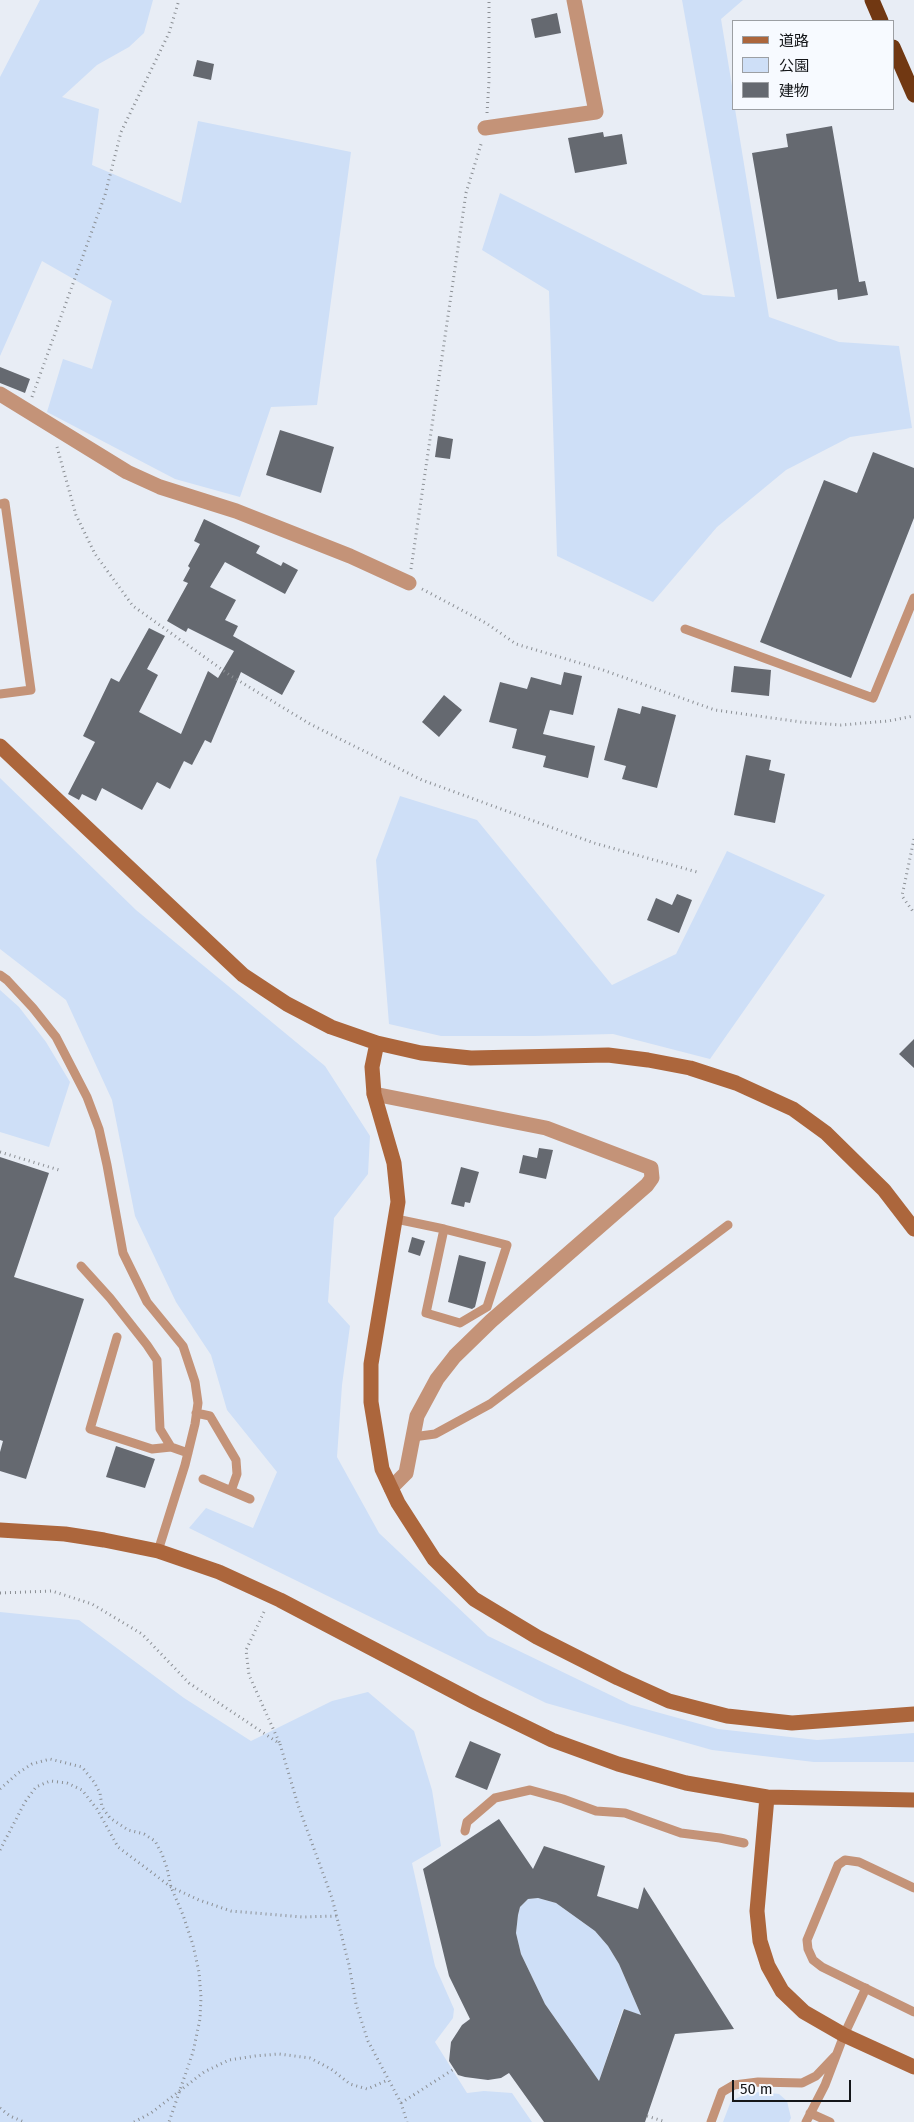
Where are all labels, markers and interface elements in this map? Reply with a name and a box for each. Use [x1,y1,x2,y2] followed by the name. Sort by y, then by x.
[732,20,894,110] legend
[779,32,809,50] text: 道路
[779,57,809,75] text: 公園
[779,82,809,100] text: 建物
[734,2070,853,2102] scale bar
[740,2080,773,2098] text: 50 m

